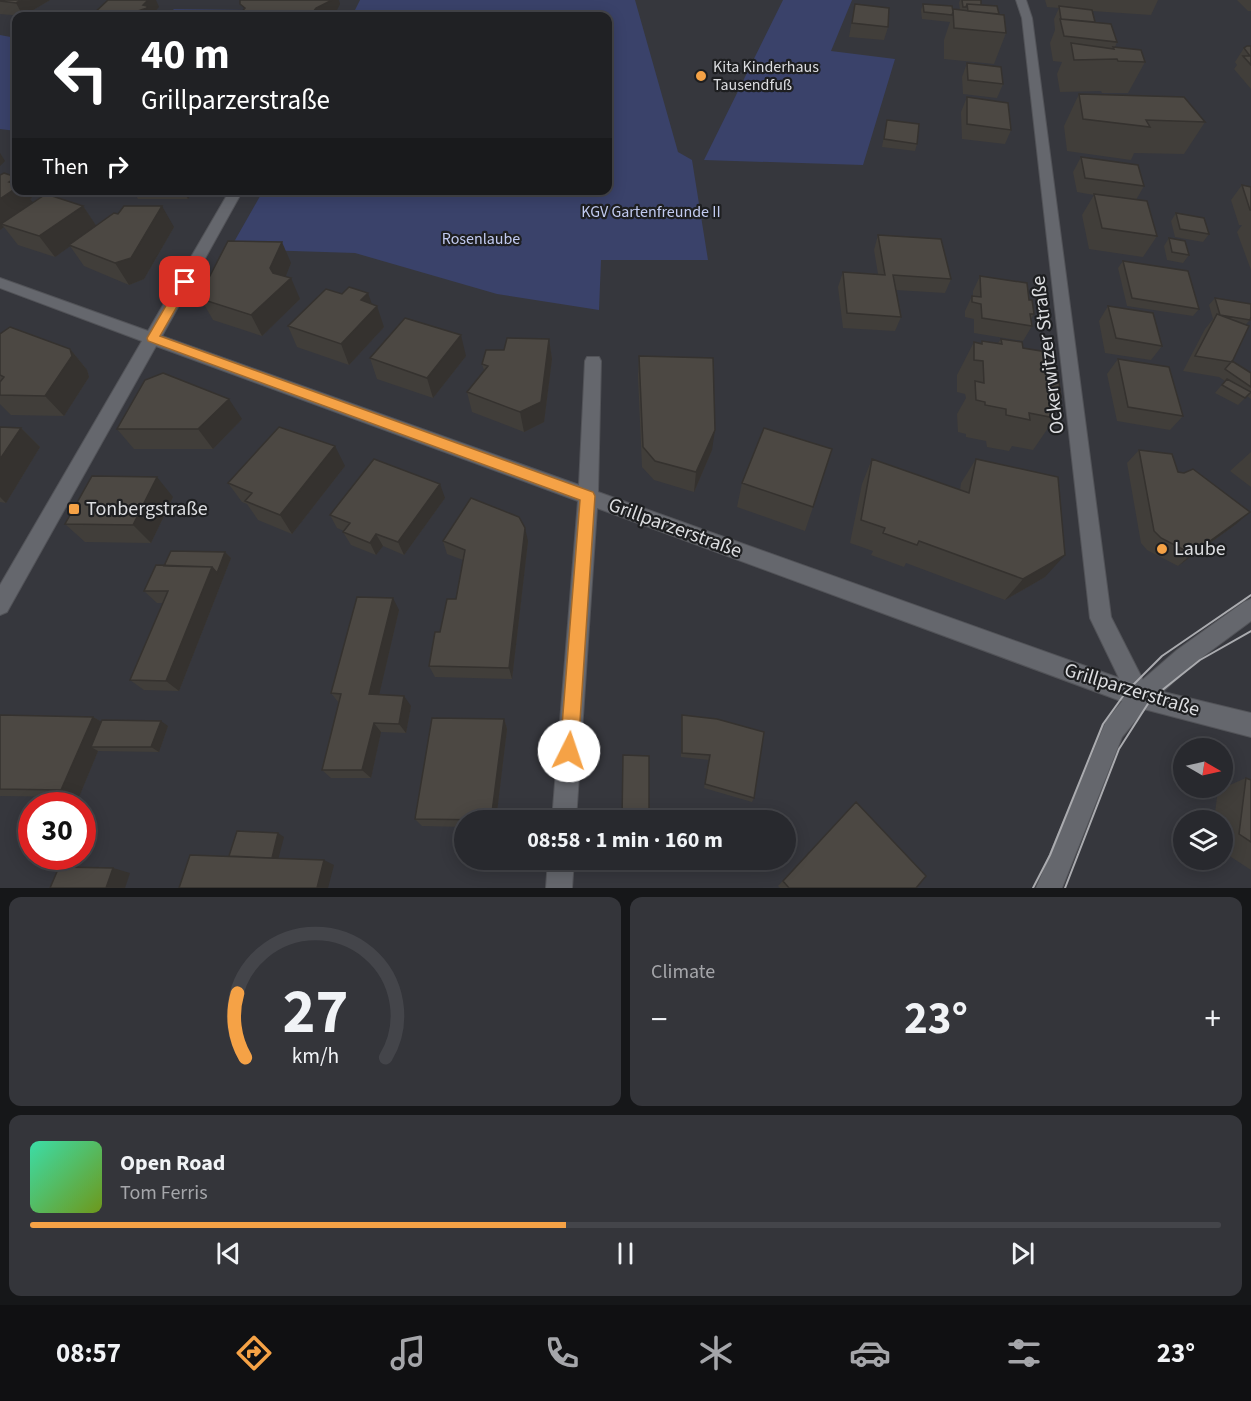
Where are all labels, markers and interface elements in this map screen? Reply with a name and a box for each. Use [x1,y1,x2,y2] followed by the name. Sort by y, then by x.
[141,25,230,85] text: 40 m
[42,36,120,114] icon: left
[713,56,819,96] place label: Kita Kinderhaus Tausendfuß
[694,69,708,83] marker: Kita Kinderhaus Tausendfuß
[141,81,330,120] text: Grillparzerstraße
[101,150,134,183] icon: right
[42,151,89,183] text: Then
[581,201,721,223] park label: KGV Gartenfreunde II
[442,228,520,250] park label: Rosenlaube
[159,256,210,307] pin
[168,265,201,298] icon: arrive
[1024,274,1072,436] street label: Ockerwitzer Straße
[604,491,746,565] street label: Grillparzerstraße
[86,495,208,523] place label: Tonbergstraße
[67,502,81,516] marker: Tonbergstraße
[1174,535,1226,563] place label: Laube
[1155,542,1169,556] marker: Laube
[1061,656,1203,724] street label: Grillparzerstraße
[537,719,601,783] position arrow
[1173,738,1233,798] north arrow
[1173,738,1233,870] map controls
[18,792,96,870] speed limit sign: 30
[1173,810,1233,870] button: layers
[527,824,723,856] text: 08:58 · 1 min · 160 m
[651,958,715,986] text: Climate
[282,968,348,1057] text: 27
[904,987,968,1051] text: 23°
[651,996,667,1043] text: −
[1205,996,1221,1043] text: +
[291,1042,339,1073] text: km/h
[120,1147,225,1179] text: Open Road
[120,1179,208,1207] text: Tom Ferris
[212,1237,245,1270] icon: previous
[609,1237,642,1270] icon: pause
[1006,1237,1039,1270] icon: next
[233,1332,275,1374] icon: directions
[387,1332,429,1374] icon: music
[541,1332,583,1374] icon: phone
[695,1332,737,1374] icon: climate
[849,1332,891,1374] icon: car
[1003,1332,1045,1374] icon: filters
[56,1334,121,1373] text: 08:57
[1157,1334,1195,1373] text: 23°

